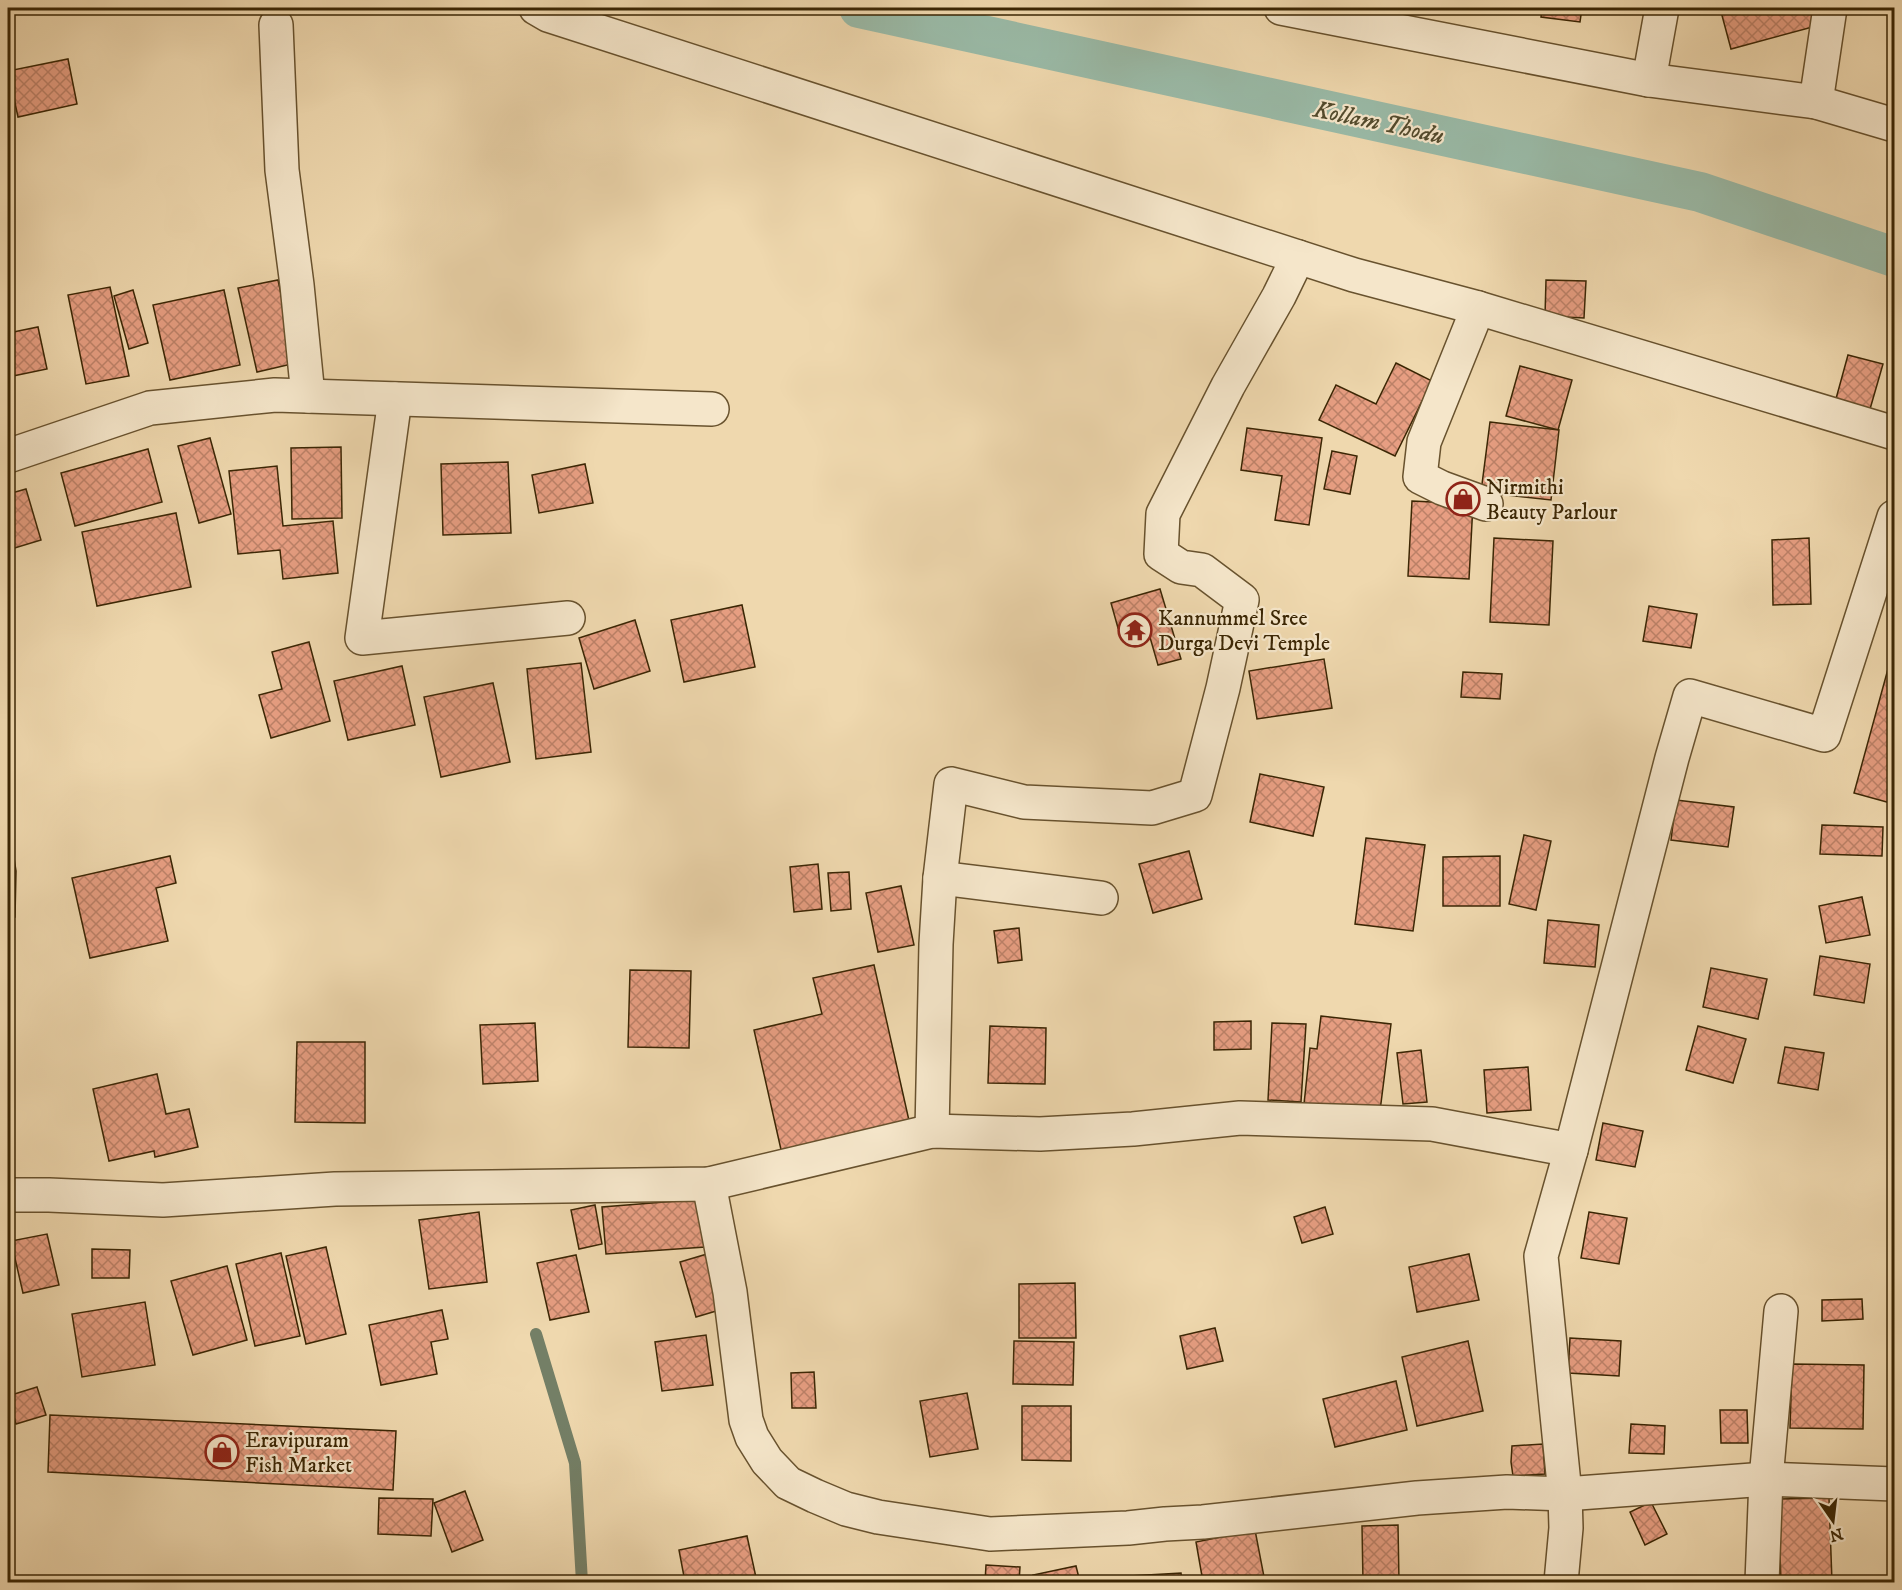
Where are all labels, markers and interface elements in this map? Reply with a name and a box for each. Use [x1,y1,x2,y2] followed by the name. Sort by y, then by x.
[1310,94,1447,151] water label: Kollam Thodu
[1486,474,1618,526] place label: Nirmithi Beauty Parlour
[1445,481,1481,517] shop icon: Nirmithi Beauty Parlour
[1158,605,1330,657] place label: Kannummel Sree Durga Devi Temple
[1117,612,1153,648] temple icon: Kannummel Sree Durga Devi Temple
[245,1427,352,1479] place label: Eravipuram Fish Market
[204,1434,240,1470] shop icon: Eravipuram Fish Market
[1803,1491,1863,1551] north arrow
[1828,1523,1845,1546] text: N

